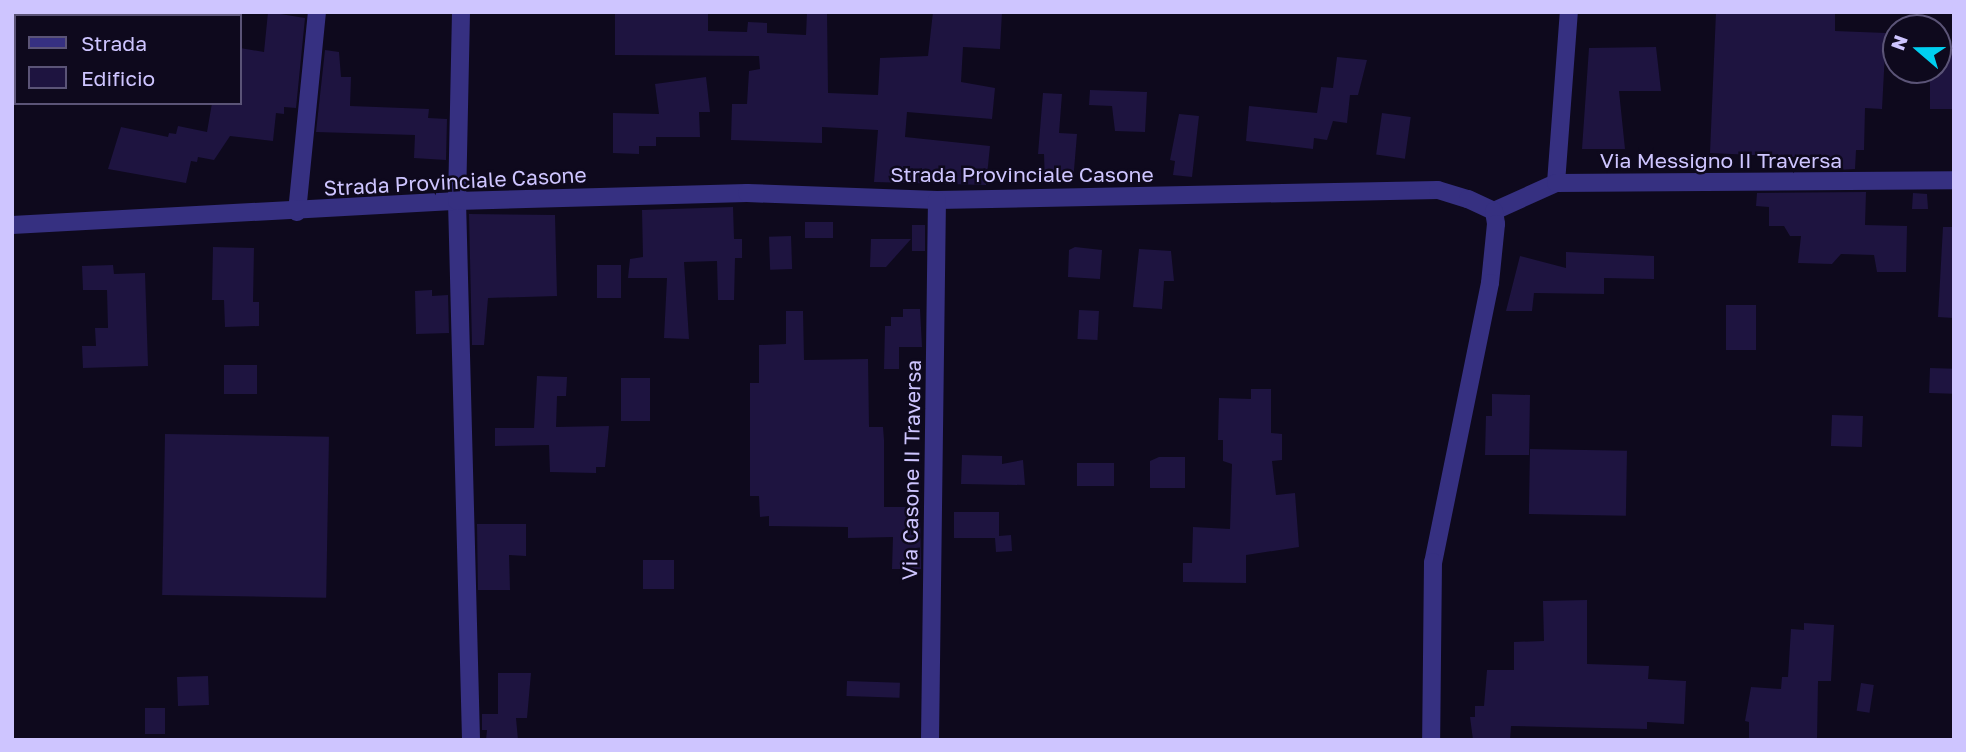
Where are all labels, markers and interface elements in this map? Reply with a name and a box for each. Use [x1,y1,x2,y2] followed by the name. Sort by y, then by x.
[14,14,242,105] legend
[1882,14,1952,84] north arrow
[81,30,147,56] text: Strada
[1885,32,1912,53] text: N
[81,65,155,91] text: Edificio
[1600,147,1842,173] street label: Via Messigno II Traversa
[890,161,1154,187] street label: Strada Provinciale Casone
[323,162,587,200] street label: Strada Provinciale Casone
[896,359,926,581] street label: Via Casone II Traversa

